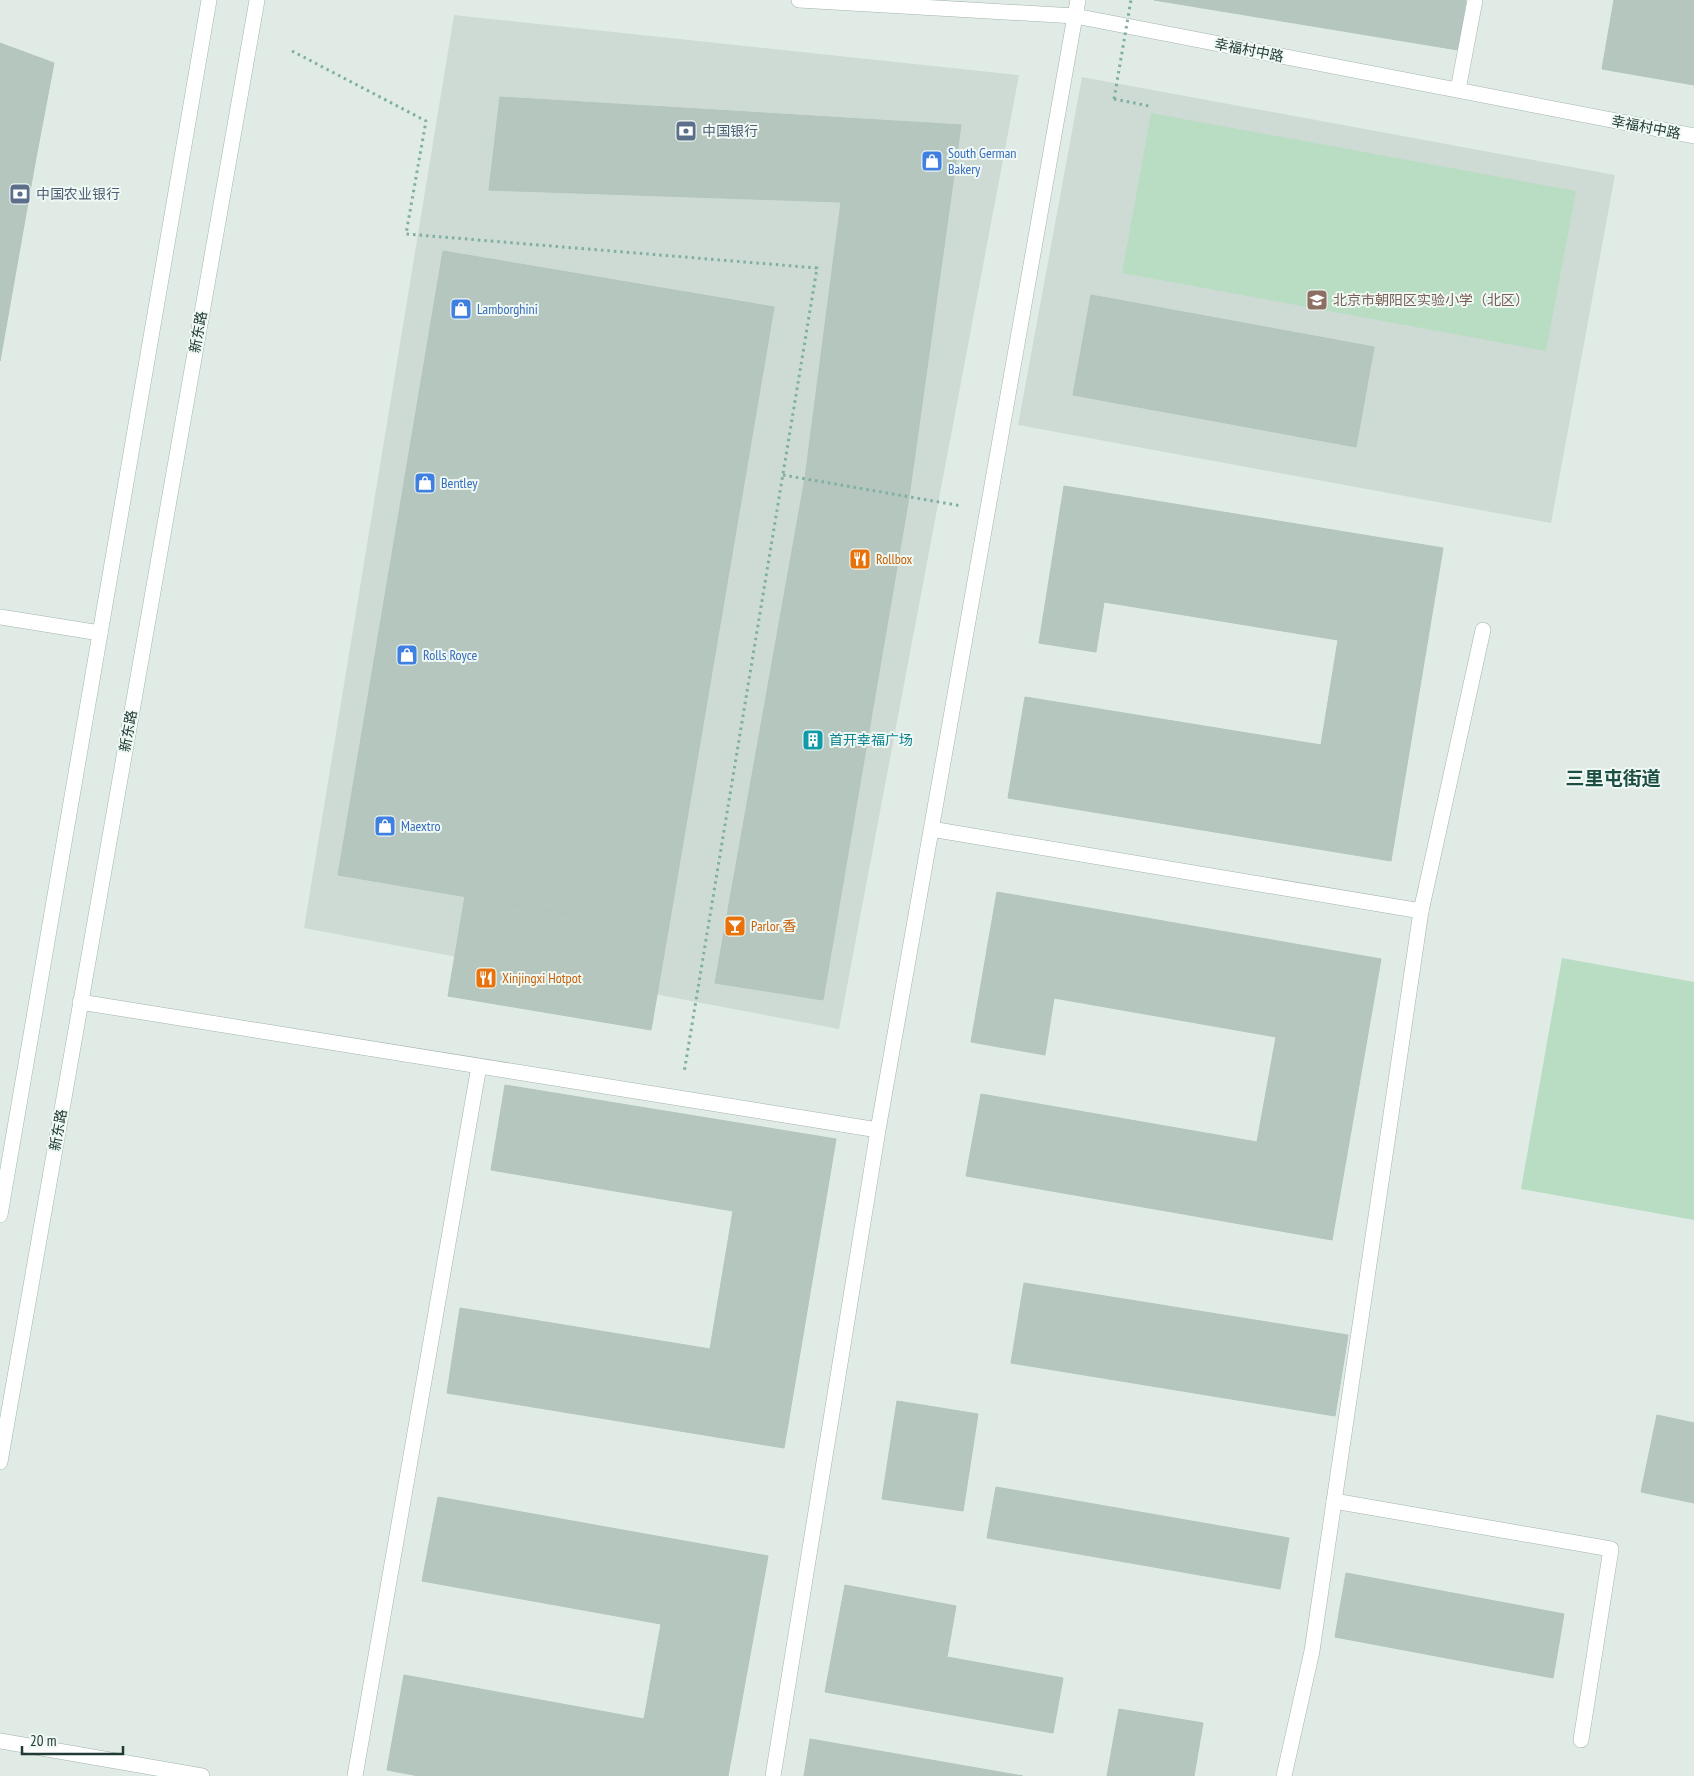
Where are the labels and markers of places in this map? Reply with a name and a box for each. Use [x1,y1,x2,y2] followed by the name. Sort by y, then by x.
[674,119,698,143] bank icon: 中国银行
[702,122,758,140] place label: 中国银行
[948,144,1016,178] place label: South German Bakery
[920,149,944,173] shop icon: South German Bakery
[8,182,32,206] bank icon: 中国农业银行
[36,185,120,203] place label: 中国农业银行
[1305,288,1329,312] school or university icon: 北京市朝阳区实验小学（北区）
[1333,291,1529,309] place label: 北京市朝阳区实验小学（北区）
[449,297,473,321] shop icon: Lamborghini
[477,300,538,318] place label: Lamborghini
[413,471,437,495] shop icon: Bentley
[441,474,478,492] place label: Bentley
[848,547,872,571] restaurant icon: Rollbox
[876,550,913,568] place label: Rollbox
[395,643,419,667] shop icon: Rolls Royce
[423,646,478,664] place label: Rolls Royce
[801,728,825,752] building icon: 首开幸福广场
[829,731,913,749] place label: 首开幸福广场
[373,814,397,838] shop icon: Maextro
[401,817,441,835] place label: Maextro
[723,914,747,938] bar icon: Parlor 香
[751,917,797,935] place label: Parlor 香
[474,966,498,990] restaurant icon: Xinjingxi Hotpot
[502,969,582,987] place label: Xinjingxi Hotpot

